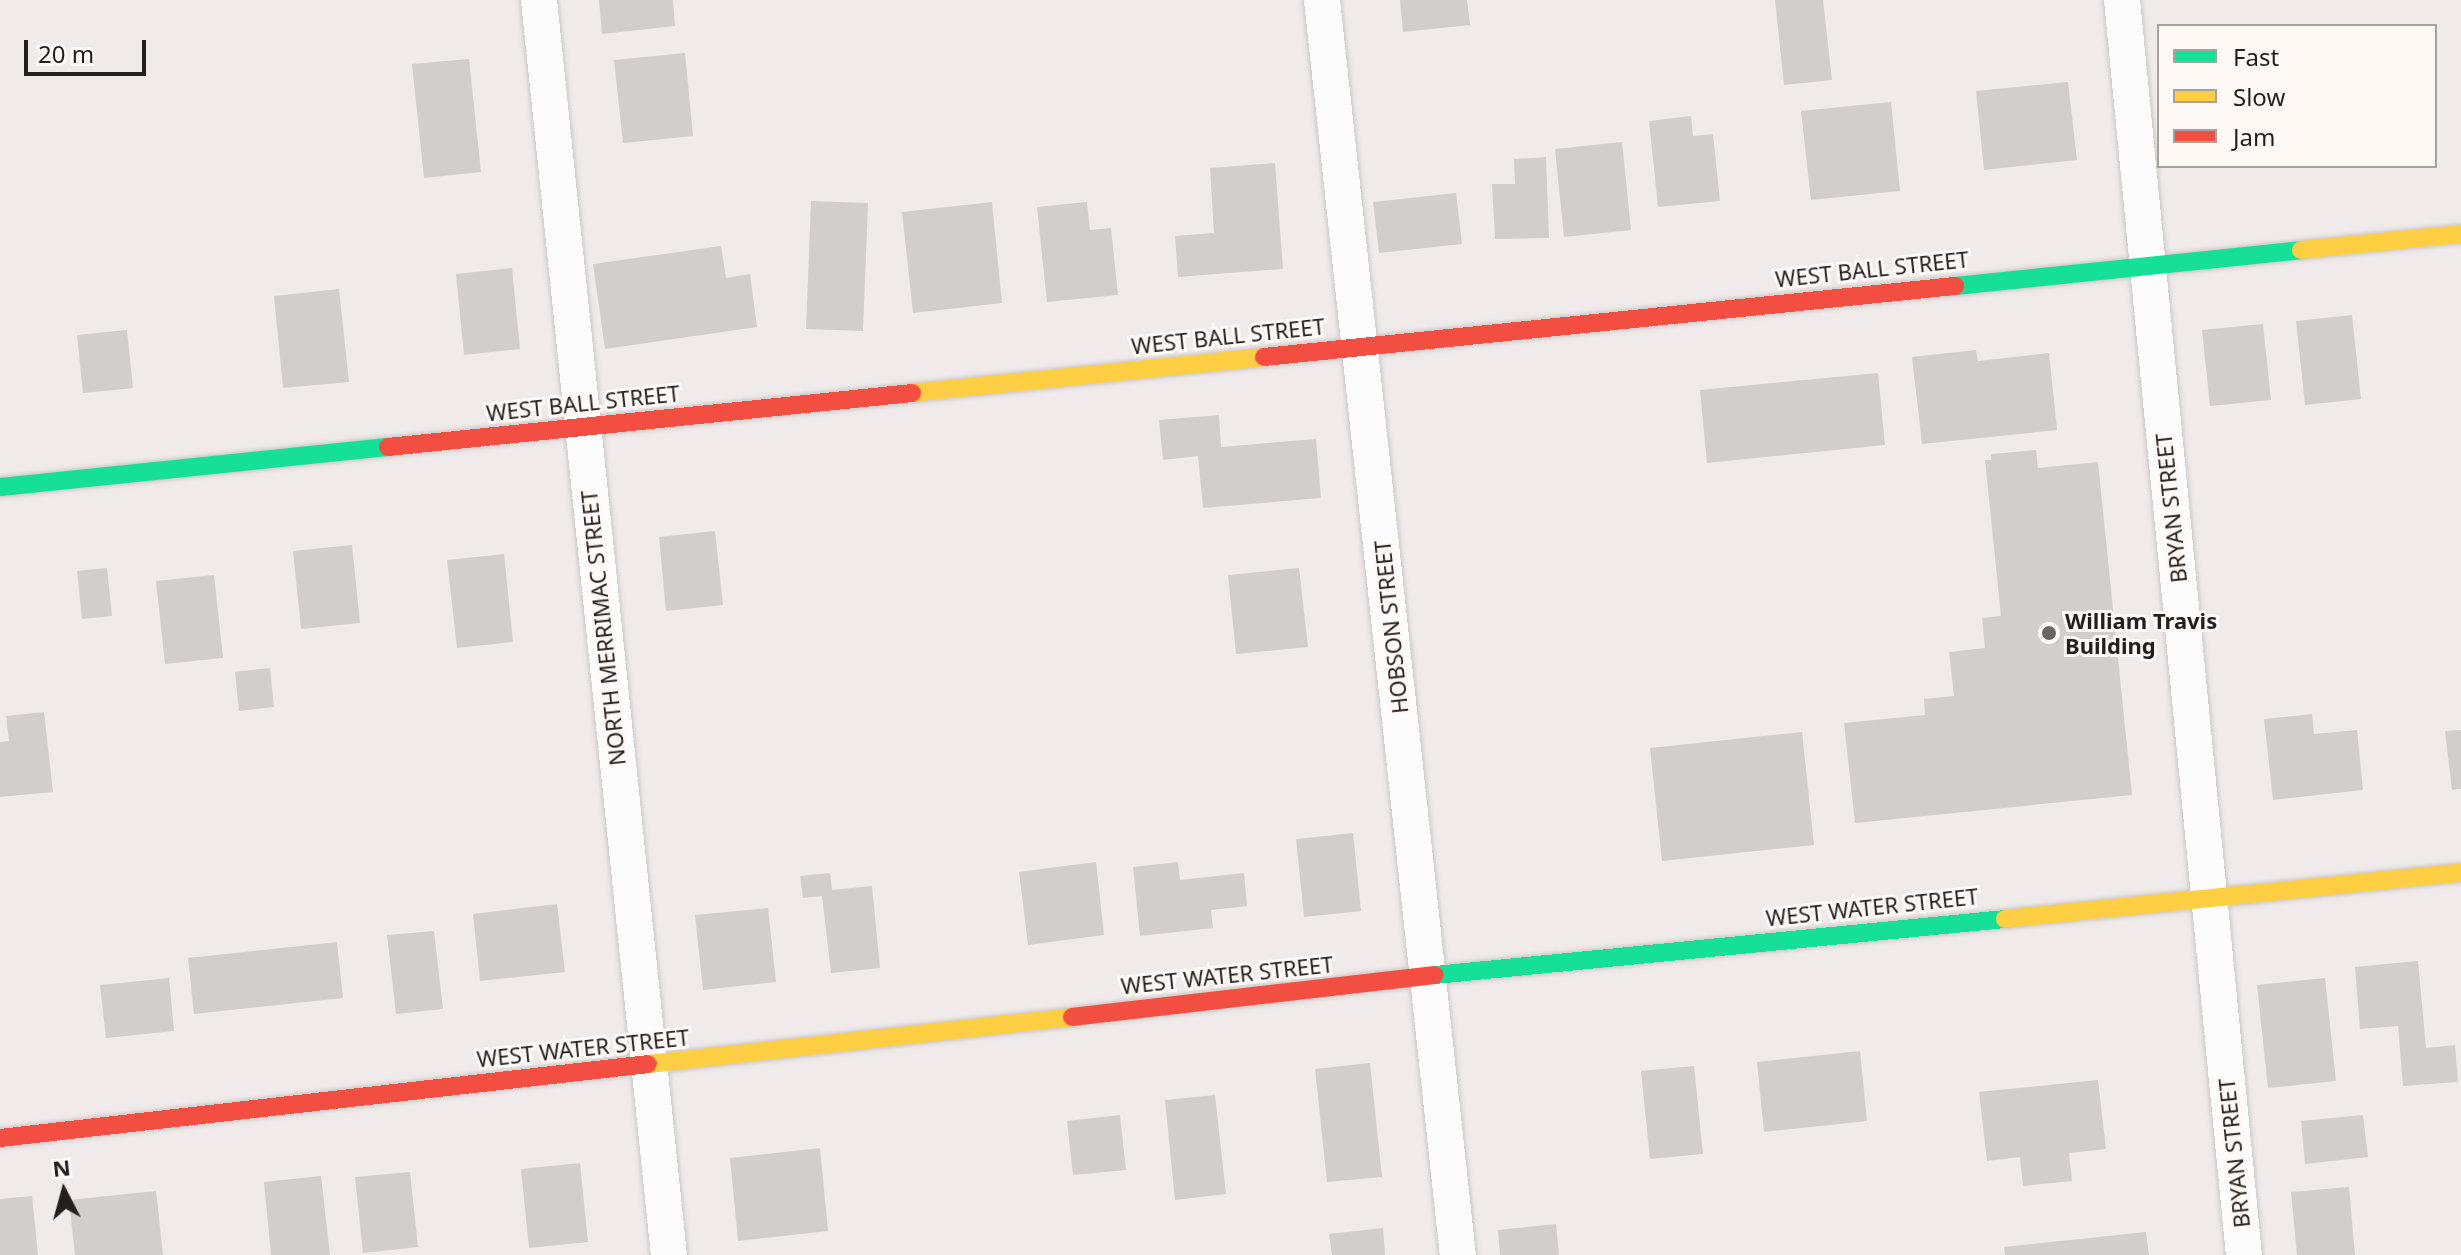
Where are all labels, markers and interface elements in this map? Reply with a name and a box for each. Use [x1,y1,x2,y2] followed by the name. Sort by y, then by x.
[28,24,150,74] scale bar
[2157,24,2437,168] legend
[38,37,94,70] text: 20 m
[2233,40,2279,73] text: Fast
[2233,80,2285,113] text: Slow
[2233,120,2275,153] text: Jam
[1774,246,1970,292] street label: WEST BALL STREET
[1130,313,1326,359] street label: WEST BALL STREET
[485,380,681,426] street label: WEST BALL STREET
[2150,432,2192,584] street label: BRYAN STREET
[575,489,631,767] street label: NORTH MERRIMAC STREET
[1369,539,1413,715] street label: HOBSON STREET
[2065,607,2217,658] place label: William Travis Building
[2040,624,2058,642] marker: William Travis Building
[1765,883,1979,931] street label: WEST WATER STREET
[1120,951,1334,999] street label: WEST WATER STREET
[476,1024,690,1072] street label: WEST WATER STREET
[2213,1077,2255,1229] street label: BRYAN STREET
[24,1151,104,1231] north arrow
[51,1151,72,1183] text: N

